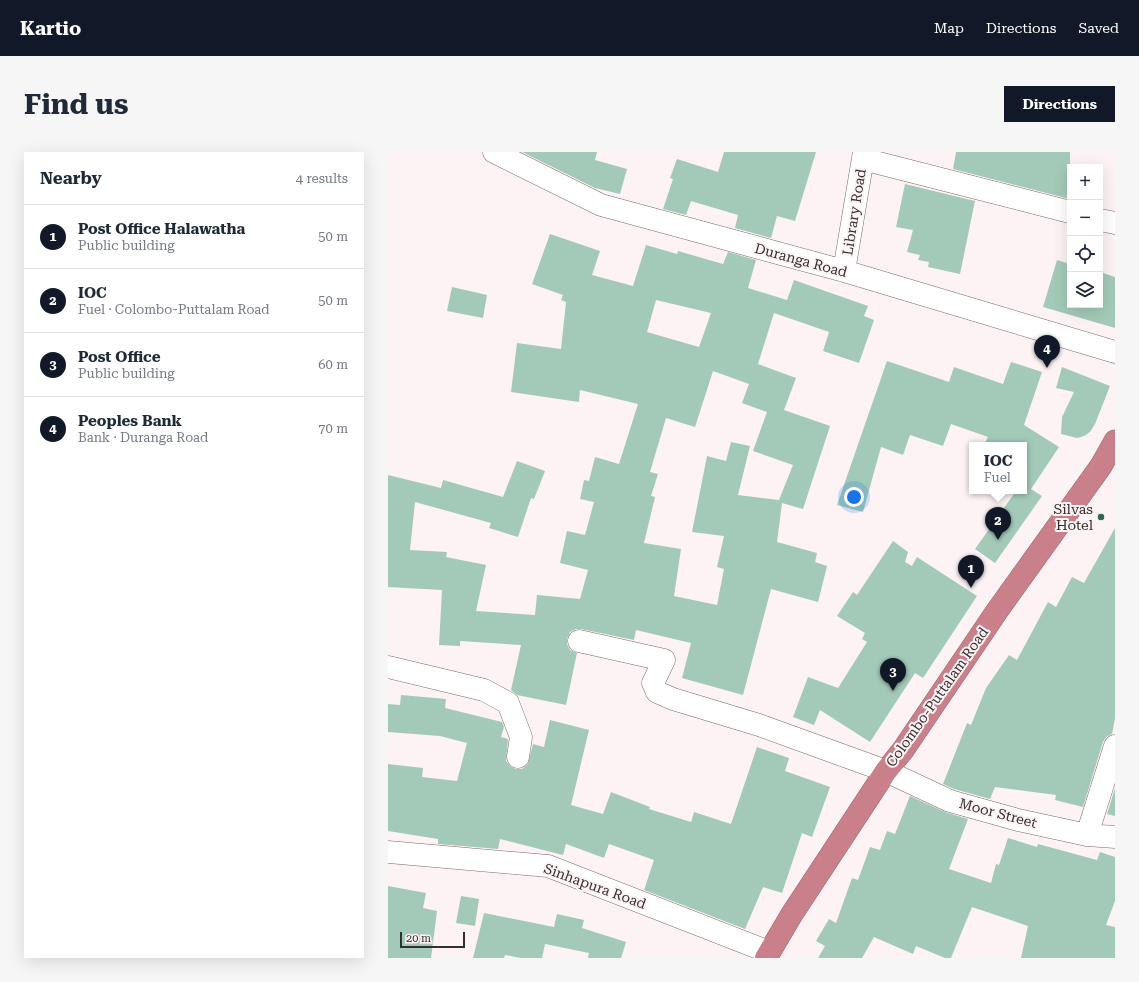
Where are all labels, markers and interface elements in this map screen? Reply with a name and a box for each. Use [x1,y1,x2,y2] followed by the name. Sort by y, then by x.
[20,17,81,40] text: Kartio
[934,20,964,36] text: Map
[986,20,1056,36] text: Directions
[1078,20,1119,36] text: Saved
[1004,86,1115,122] button: Directions
[24,88,128,121] text: Find us
[1067,164,1103,308] map controls
[1067,164,1103,200] button: +
[839,167,869,257] street label: Library Road
[40,168,102,188] text: Nearby
[296,171,348,186] text: 4 results
[1067,200,1103,236] button: −
[78,220,245,238] text: Post Office Halawatha
[49,229,57,244] text: 1
[318,229,348,244] text: 50 m
[1067,236,1103,272] button: locate
[78,238,175,253] text: Public building
[753,240,849,280] street label: Duranga Road
[1067,272,1103,308] button: layers
[78,284,107,302] text: IOC
[49,293,57,308] text: 2
[318,293,348,308] text: 50 m
[78,302,270,317] text: Fuel · Colombo-Puttalam Road
[1034,335,1060,368] pin: 4
[78,348,160,366] text: Post Office
[49,357,57,372] text: 3
[318,357,348,372] text: 60 m
[78,366,175,381] text: Public building
[78,412,182,430] text: Peoples Bank
[49,421,57,436] text: 4
[318,421,348,436] text: 70 m
[78,430,208,445] text: Bank · Duranga Road
[969,442,1027,494] popup
[984,452,1012,470] text: IOC
[984,470,1011,485] text: Fuel
[844,487,864,507] your location
[1053,501,1094,533] place label: Silvas Hotel
[985,507,1011,540] pin: 2
[1096,512,1106,522] marker: Silvas Hotel
[958,555,984,588] pin: 1
[883,624,991,770] street label: Colombo-Puttalam Road
[880,658,906,691] pin: 3
[957,795,1039,831] street label: Moor Street
[542,860,648,912] street label: Sinhapura Road
[400,930,465,949] scale bar
[406,932,431,945] text: 20 m

